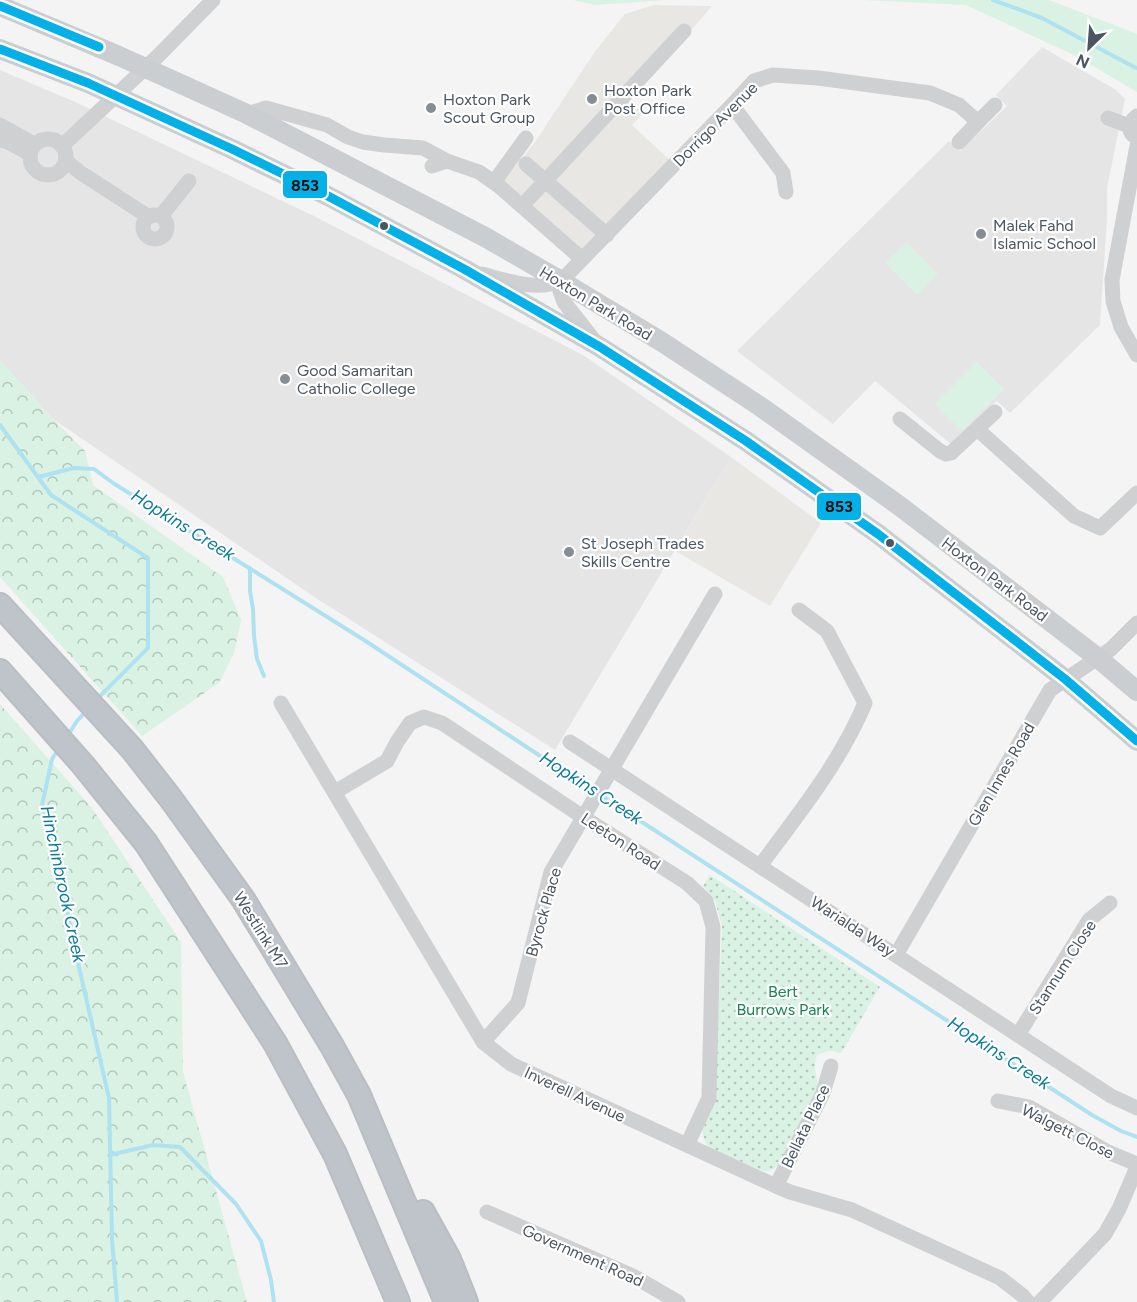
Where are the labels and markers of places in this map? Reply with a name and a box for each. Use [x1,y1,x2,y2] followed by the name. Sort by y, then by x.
[604,81,692,118] place label: Hoxton Park Post Office
[443,90,535,127] place label: Hoxton Park Scout Group
[585,92,599,106] marker: Hoxton Park Post Office
[424,101,438,115] marker: Hoxton Park Scout Group
[993,216,1096,253] place label: Malek Fahd Islamic School
[378,220,390,232] unlabelled marker
[974,227,988,241] marker: Malek Fahd Islamic School
[297,361,416,398] place label: Good Samaritan Catholic College
[278,372,292,386] marker: Good Samaritan Catholic College
[581,534,704,571] place label: St Joseph Trades Skills Centre
[884,537,896,549] unlabelled marker
[562,545,576,559] marker: St Joseph Trades Skills Centre

